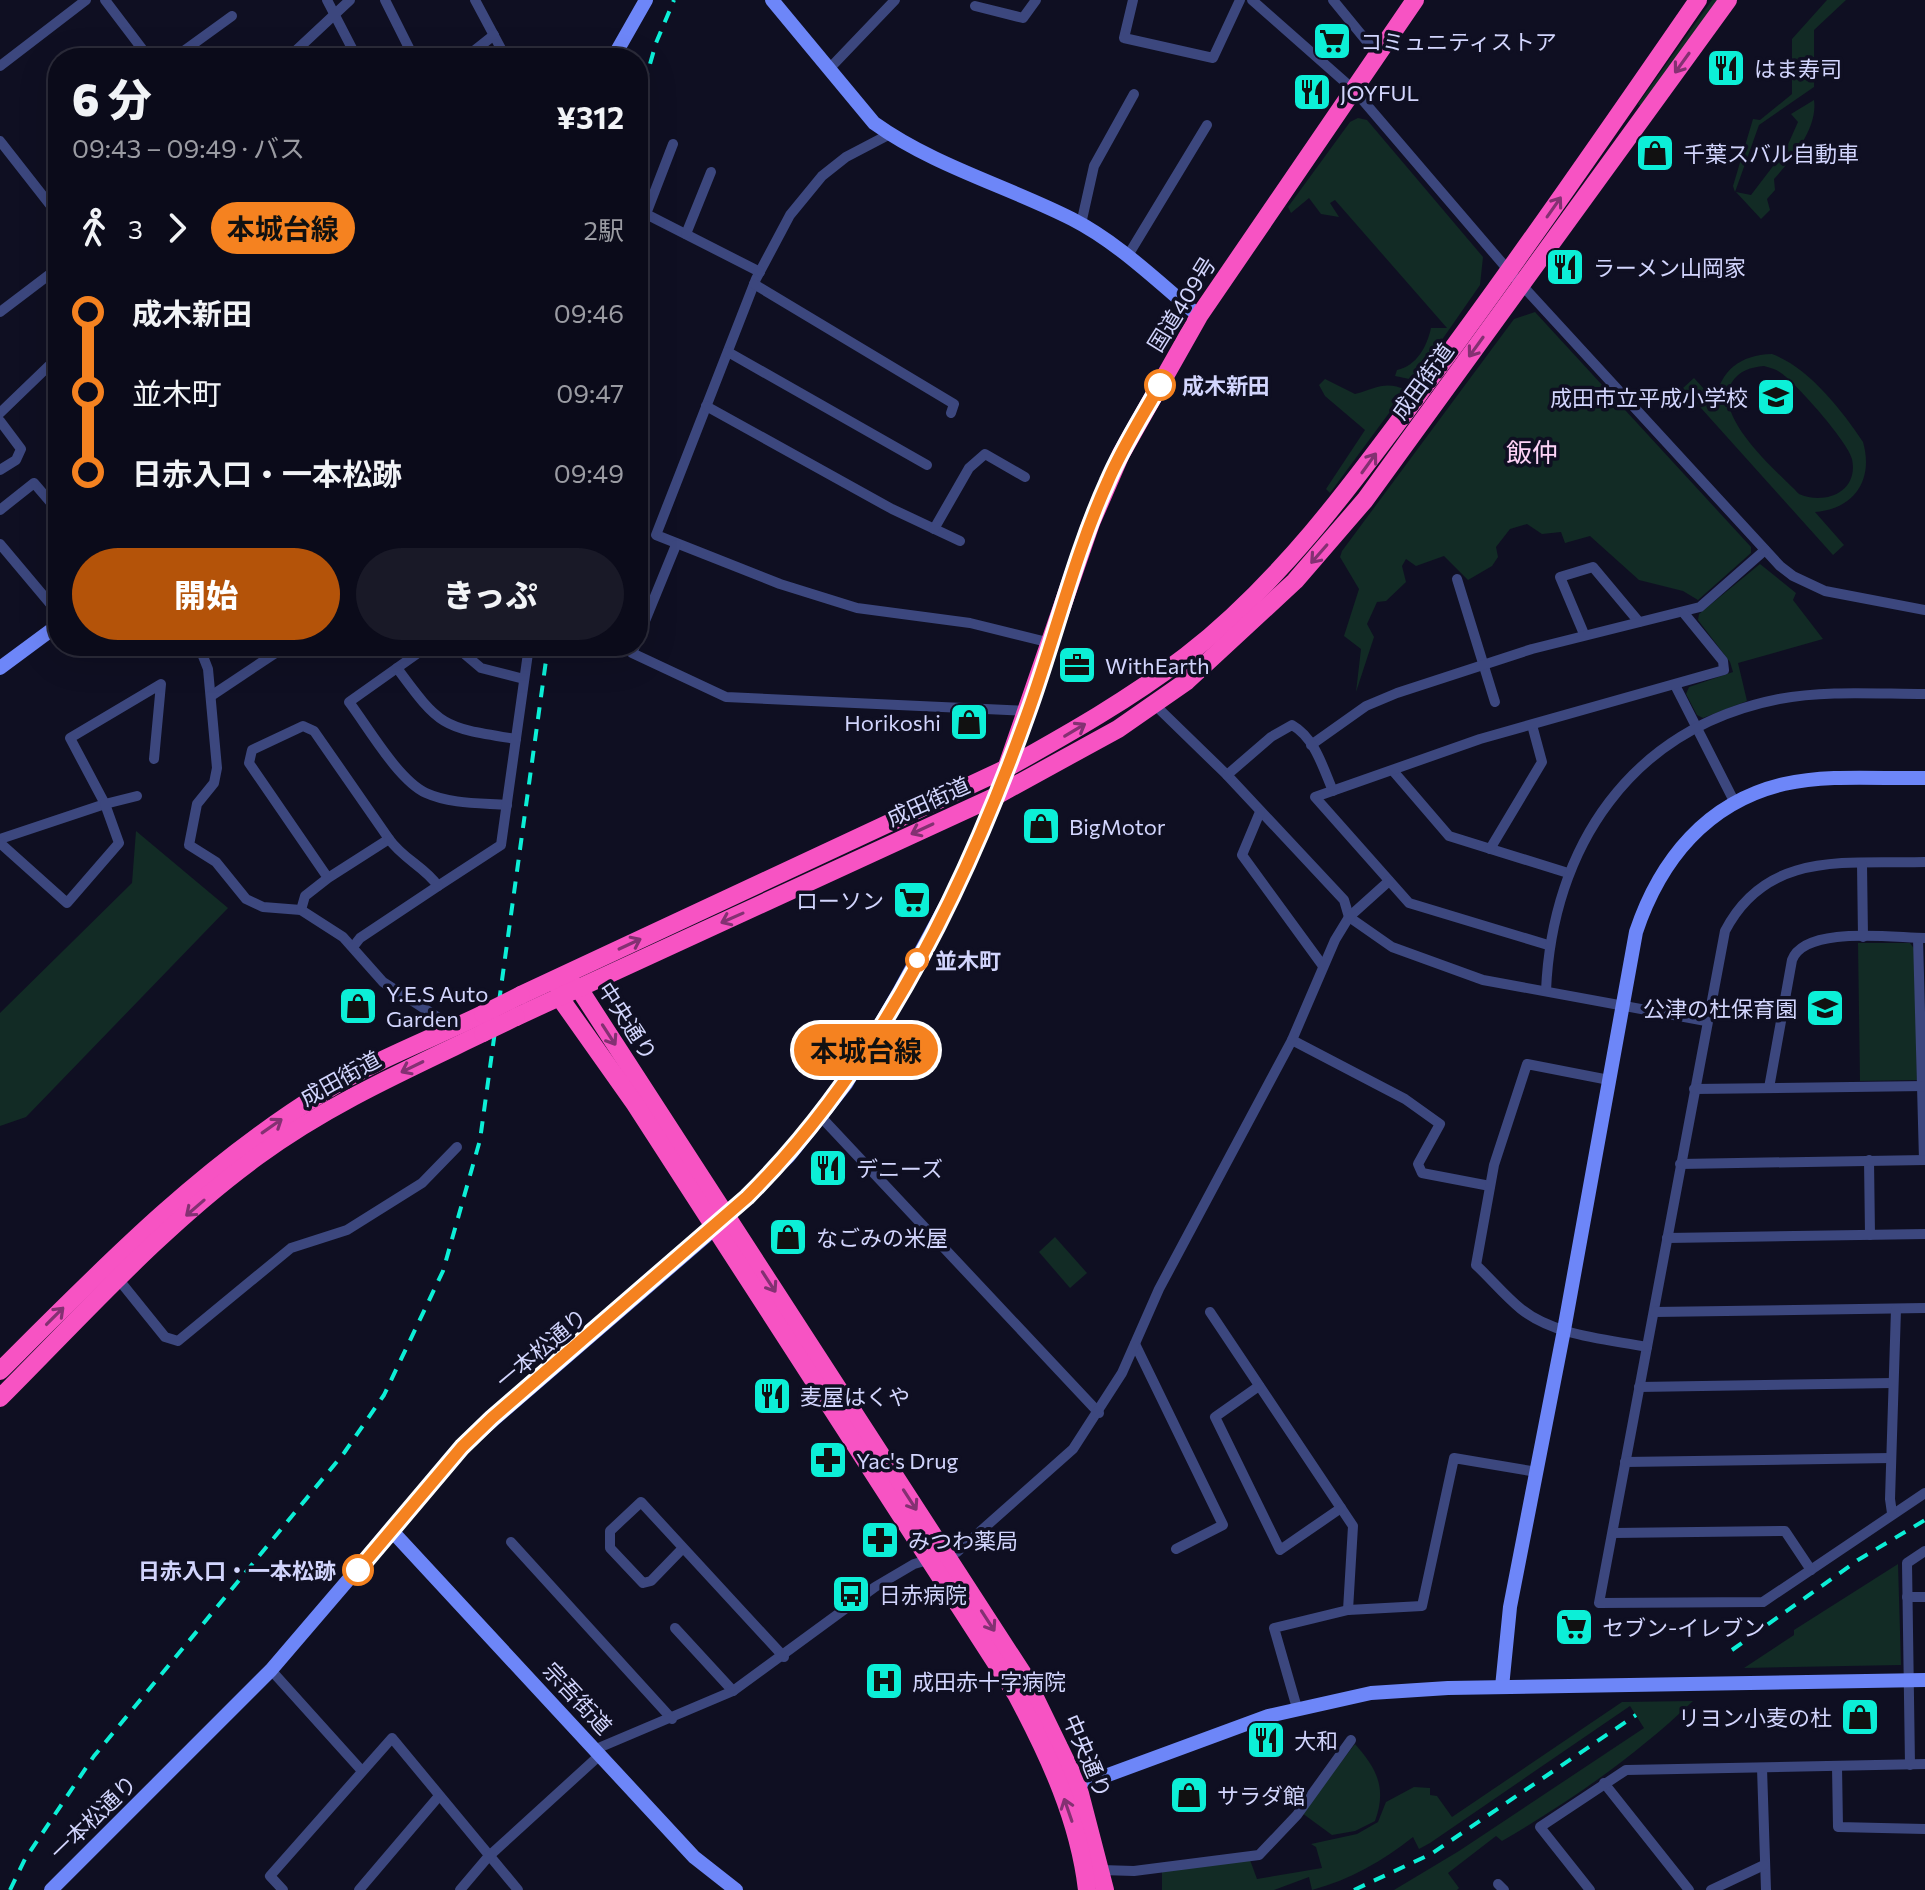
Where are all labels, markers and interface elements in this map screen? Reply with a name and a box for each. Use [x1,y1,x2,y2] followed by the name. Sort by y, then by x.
[1311,20,1353,62] supermarket icon: コミュニティストア
[1360,28,1557,55] place label: コミュニティストア
[1705,47,1747,89] restaurant icon: はま寿司
[1674,52,1691,73] one-way arrow
[1754,55,1842,82] place label: はま寿司
[72,71,152,125] text: 6 分
[1291,71,1333,113] restaurant icon: JOYFUL
[1340,79,1419,106] place label: JOYFUL
[557,98,624,135] text: ¥312
[72,132,305,163] text: 09:43 – 09:49 · バス
[1634,132,1676,174] shop icon: 千葉スバル自動車
[1683,140,1859,167] place label: 千葉スバル自動車
[1546,197,1562,219] one-way arrow
[72,206,116,250] icon: walk
[155,206,199,250] icon: forward
[227,211,339,245] text: 本城台線
[128,213,143,244] text: 3
[584,214,624,245] text: 2駅
[1544,246,1586,288] restaurant icon: ラーメン山岡家
[1141,252,1221,356] street label: 国道409号
[1593,254,1746,281] place label: ラーメン山岡家
[132,294,252,331] text: 成木新田
[554,297,624,328] text: 09:46
[1468,336,1485,357] one-way arrow
[1385,337,1459,425] street label: 成田街道
[1145,370,1175,400] marker: 成木新田
[1182,372,1270,399] place label: 成木新田
[132,374,222,411] text: 並木町
[1755,376,1797,418] school or university icon: 成田市立平成小学校
[556,377,624,408] text: 09:47
[1550,384,1748,411] place label: 成田市立平成小学校
[1506,436,1558,467] district label: 飯仲
[1360,453,1377,474] one-way arrow
[132,454,402,491] text: 日赤入口・一本松跡
[554,457,624,488] text: 09:49
[1310,543,1328,563] one-way arrow
[72,548,340,640] button: 開始
[356,548,624,640] button: きっぷ
[1056,644,1098,686] office icon: WithEarth
[1105,652,1210,679] place label: WithEarth
[948,701,990,743] shop icon: Horikoshi
[844,709,941,736] place label: Horikoshi
[1063,722,1086,738] one-way arrow
[882,771,974,831] street label: 成田街道
[1020,805,1062,847] shop icon: BigMotor
[1069,813,1166,840] place label: BigMotor
[911,822,935,837] one-way arrow
[891,879,933,921] supermarket icon: ローソン
[796,887,884,914] place label: ローソン
[720,911,744,926] one-way arrow
[618,936,642,951] one-way arrow
[935,947,1001,974] place label: 並木町
[906,949,928,971] marker: 並木町
[593,977,663,1065] street label: 中央通り
[386,980,488,1032] place label: Y.E.S Auto Garden
[337,985,379,1027] shop icon: Y.E.S Auto Garden
[1804,987,1846,1029] school or university icon: 公津の杜保育園
[1643,995,1797,1022] place label: 公津の杜保育園
[601,1023,617,1046] one-way arrow
[810,1024,922,1076] line badge: 本城台線
[810,1033,922,1067] text: 本城台線
[295,1045,385,1111] street label: 成田街道
[401,1060,425,1075] one-way arrow
[260,1118,282,1134] one-way arrow
[807,1147,849,1189] restaurant icon: デニーズ
[856,1155,943,1182] place label: デニーズ
[186,1199,206,1217] one-way arrow
[767,1216,809,1258] shop icon: なごみの米屋
[816,1224,948,1251] place label: なごみの米屋
[761,1270,777,1293] one-way arrow
[490,1302,592,1394] street label: 一本松通り
[45,1306,65,1325] one-way arrow
[751,1375,793,1417] restaurant icon: 麦屋はくや
[800,1383,910,1410] place label: 麦屋はくや
[807,1439,849,1481] pharmacy icon: Yac's Drug
[856,1447,958,1474] place label: Yac's Drug
[903,1488,919,1511] one-way arrow
[859,1519,901,1561] pharmacy icon: みつわ薬局
[908,1527,1018,1554] place label: みつわ薬局
[343,1555,373,1585] marker: 日赤入口・一本松跡
[138,1557,336,1584] place label: 日赤入口・一本松跡
[830,1573,872,1615] bus stop icon: 日赤病院
[879,1581,967,1608] place label: 日赤病院
[1553,1606,1595,1648] supermarket icon: セブン-イレブン
[981,1609,997,1632] one-way arrow
[1602,1614,1765,1641] place label: セブン-イレブン
[538,1657,618,1739] street label: 宗吾街道
[863,1660,905,1702] hospital icon: 成田赤十字病院
[912,1668,1066,1695] place label: 成田赤十字病院
[1839,1696,1881,1738] shop icon: リヨン小麦の杜
[1678,1704,1832,1731] place label: リヨン小麦の杜
[1058,1710,1118,1802] street label: 中央通り
[1245,1719,1287,1761] restaurant icon: 大和
[1294,1727,1338,1754] place label: 大和
[44,1769,142,1865] street label: 一本松通り
[1168,1774,1210,1816] shop icon: サラダ館
[1217,1782,1305,1809] place label: サラダ館
[1060,1798,1075,1823] one-way arrow

